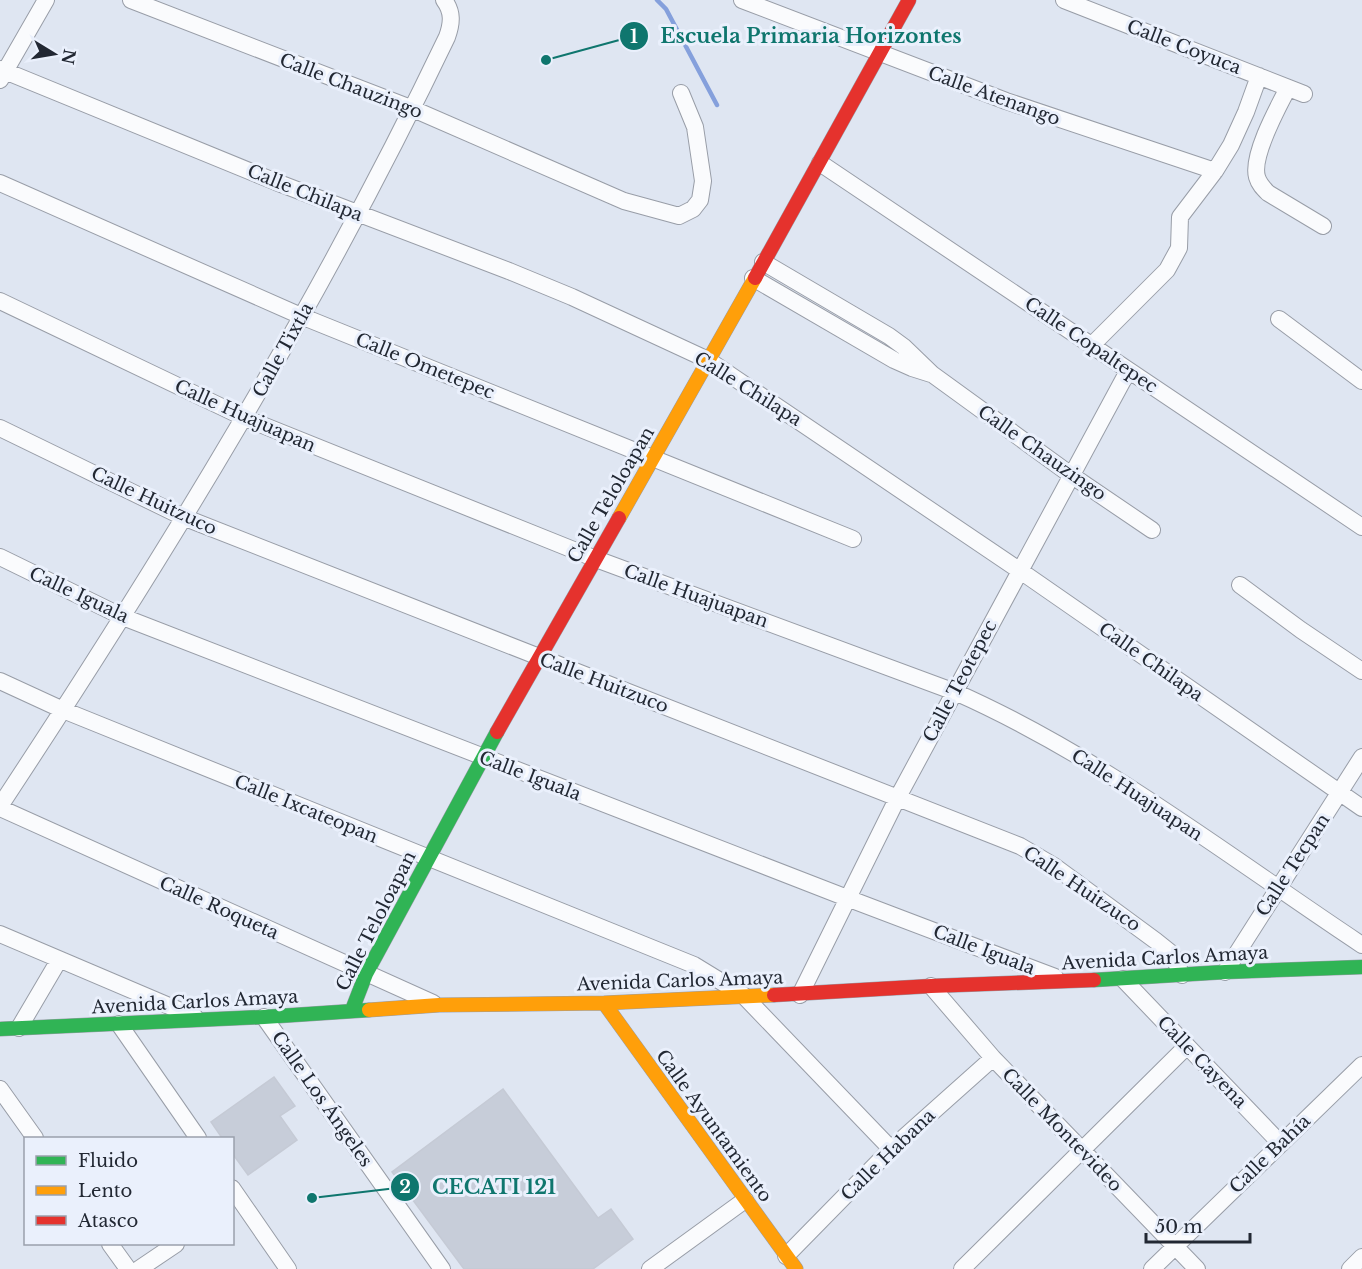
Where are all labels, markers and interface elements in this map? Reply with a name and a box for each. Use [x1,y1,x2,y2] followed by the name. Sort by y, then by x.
[1124,15,1244,79] street label: Calle Coyuca
[619,17,974,55] callout: Escuela Primaria Horizontes
[24,24,84,84] north arrow
[660,24,962,48] text: Escuela Primaria Horizontes
[630,26,638,48] text: 1
[57,48,80,66] text: N
[276,49,426,123] street label: Calle Chauzingo
[925,62,1063,130] street label: Calle Atenango
[244,160,366,226] street label: Calle Chilapa
[1021,292,1162,398] street label: Calle Copaltepec
[248,299,318,401] street label: Calle Tixtla
[352,328,498,404] street label: Calle Ometepec
[690,347,806,431] street label: Calle Chilapa
[171,375,319,457] street label: Calle Huajuapan
[974,401,1110,505] street label: Calle Chauzingo
[563,423,659,567] street label: Calle Teloloapan
[88,462,220,540] street label: Calle Huitzuco
[621,560,771,632] street label: Calle Huajuapan
[26,562,132,628] street label: Calle Iguala
[919,616,1002,746] street label: Calle Teotepec
[1094,618,1208,706] street label: Calle Chilapa
[536,648,672,718] street label: Calle Huitzuco
[1067,744,1207,846] street label: Calle Huajuapan
[476,746,584,806] street label: Calle Iguala
[231,770,381,848] street label: Calle Ixcateopan
[1252,809,1334,921] street label: Calle Tecpan
[1019,842,1145,936] street label: Calle Huitzuco
[331,848,421,994] street label: Calle Teloloapan
[156,872,282,944] street label: Calle Roqueta
[930,920,1038,980] street label: Calle Iguala
[1060,942,1269,974] street label: Avenida Carlos Amaya
[575,966,784,996] street label: Avenida Carlos Amaya
[90,986,299,1018] street label: Avenida Carlos Amaya
[1153,1011,1251,1113] street label: Calle Cayena
[267,1026,378,1171] street label: Calle Los Ángeles
[651,1045,777,1207] street label: Calle Ayuntamiento
[997,1064,1127,1196] street label: Calle Montevideo
[836,1105,940,1205] street label: Calle Habana
[1225,1110,1315,1198] street label: Calle Bahía
[24,1137,234,1245] legend
[78,1150,138,1172] text: Fluido
[390,1168,567,1206] callout: CECATI 121
[432,1175,556,1199] text: CECATI 121
[399,1176,411,1198] text: 2
[78,1180,132,1202] text: Lento
[1146,1206,1250,1244] scale bar
[77,1210,138,1232] text: Atasco
[1155,1216,1203,1238] text: 50 m

